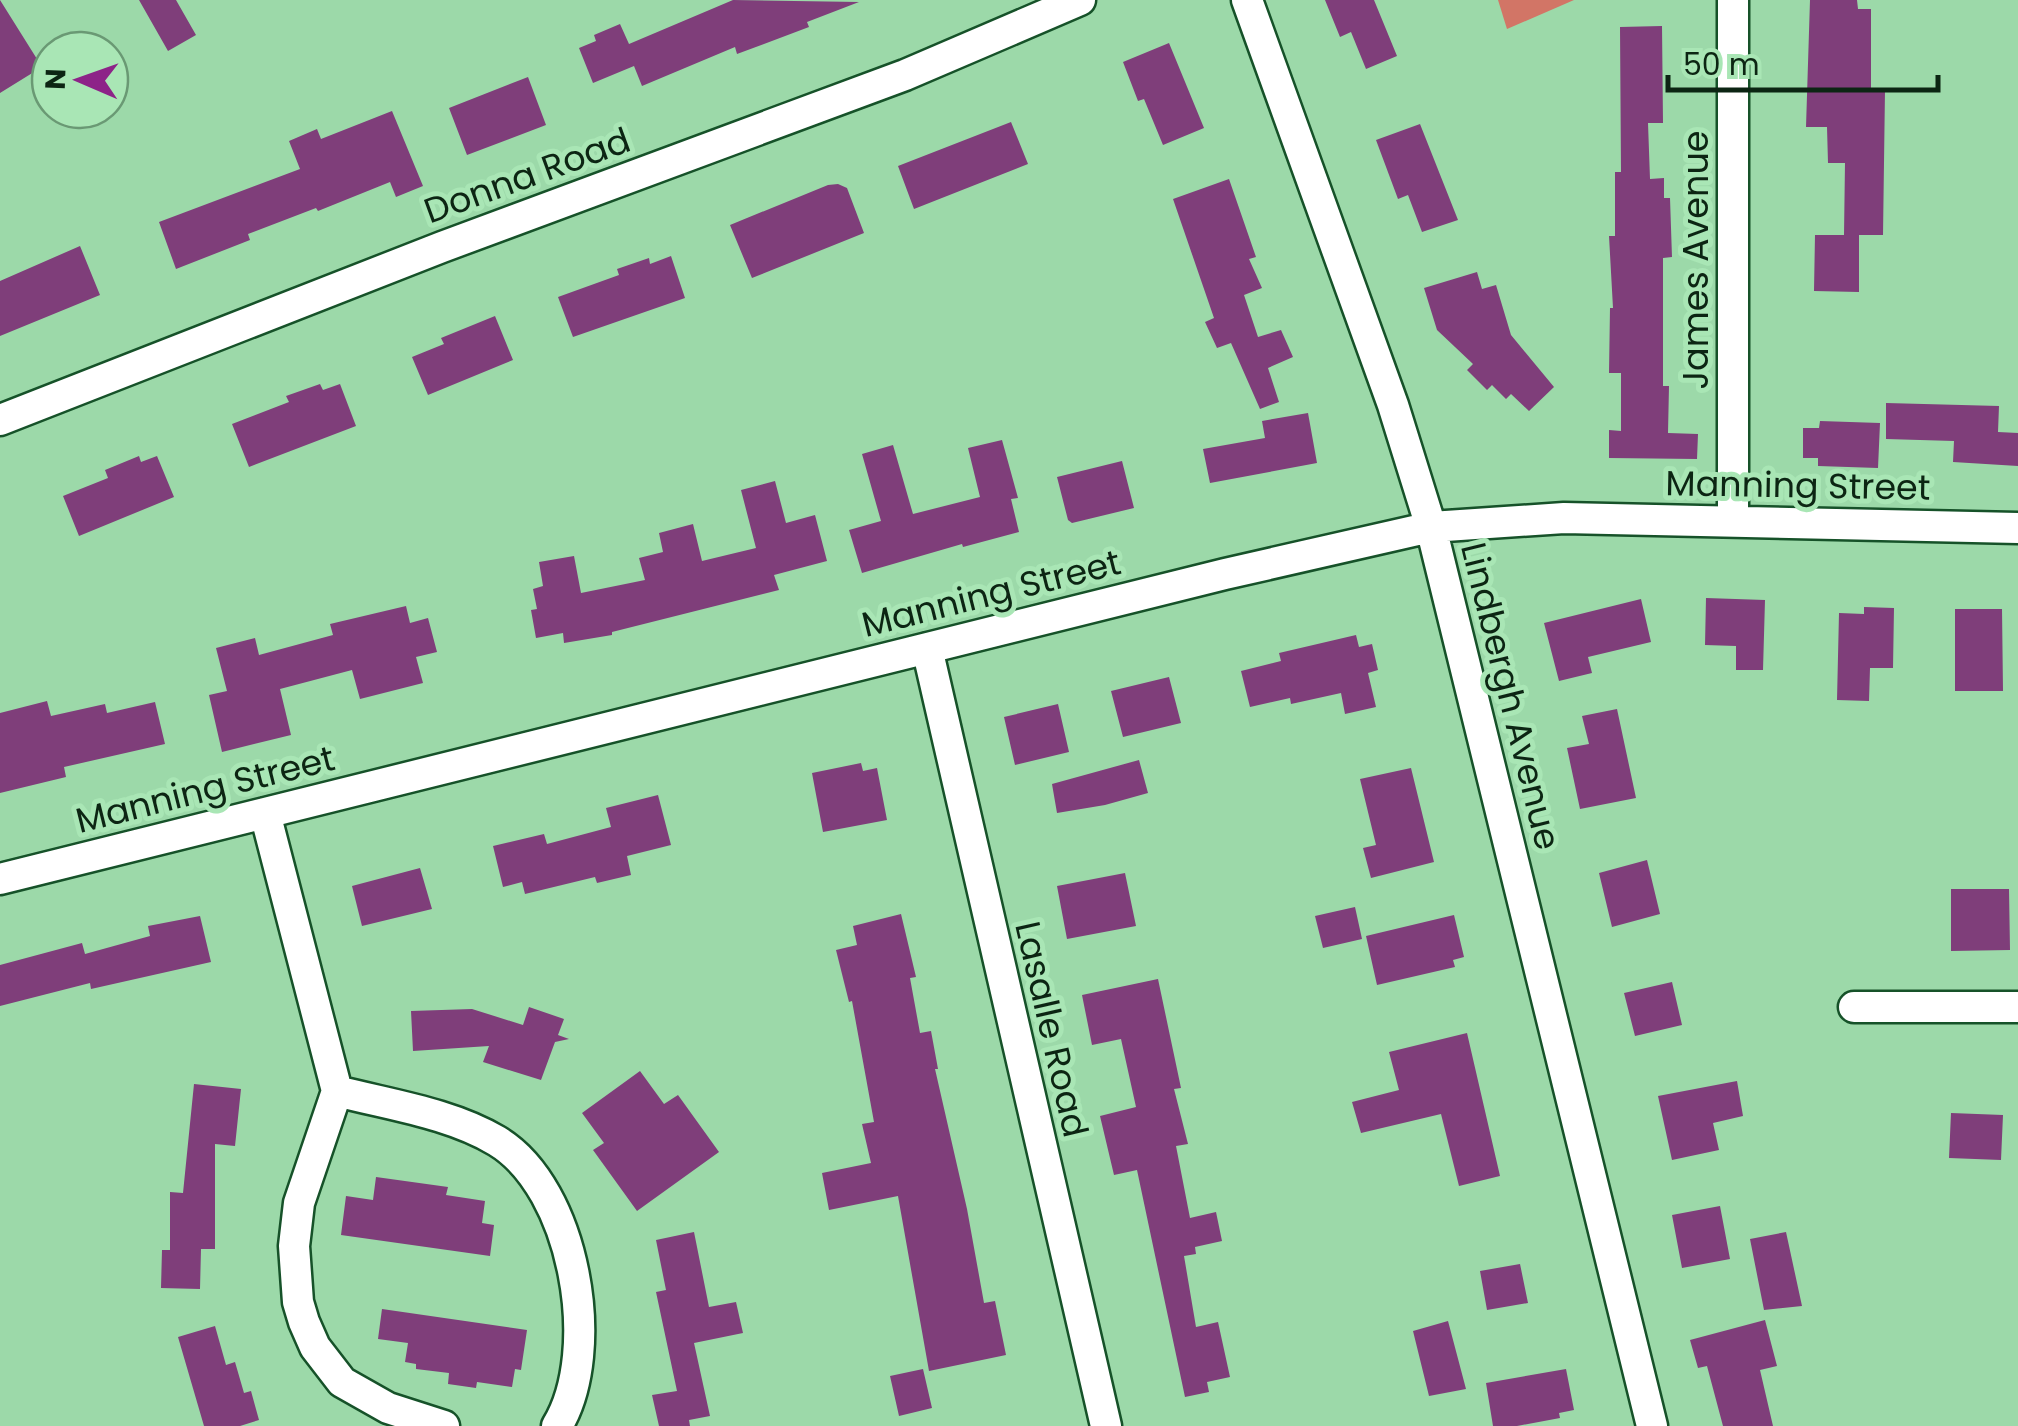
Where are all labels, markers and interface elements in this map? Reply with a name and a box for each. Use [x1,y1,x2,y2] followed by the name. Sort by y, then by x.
[30,30,130,130] north arrow
[1668,30,1938,92] scale bar
[1683,43,1760,86] text: 50 m
[36,68,75,90] text: N
[417,115,637,235] street label: Donna Road
[1671,130,1720,390] street label: James Avenue
[1665,458,1931,512] street label: Manning Street
[856,537,1126,649] street label: Manning Street
[1449,537,1573,855] street label: Lindbergh Avenue
[70,733,340,845] street label: Manning Street
[1003,916,1101,1142] street label: Lasalle Road

